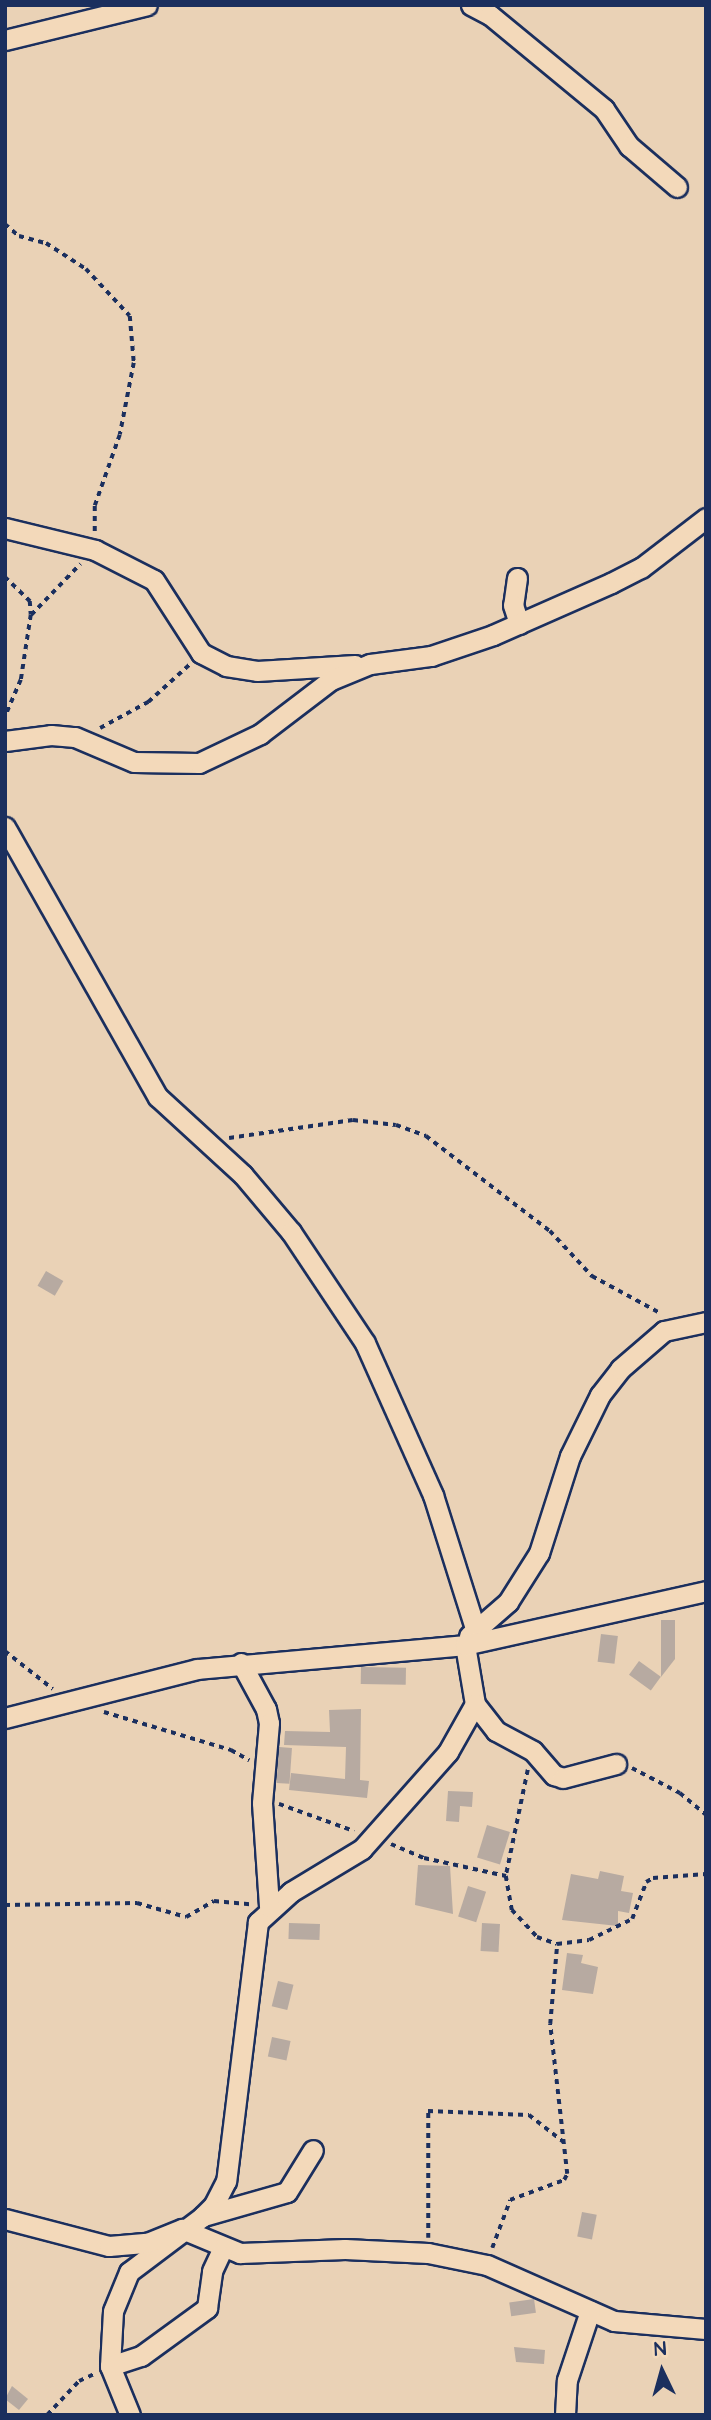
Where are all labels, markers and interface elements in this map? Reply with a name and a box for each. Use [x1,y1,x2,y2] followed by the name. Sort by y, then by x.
[627,2336,697,2406] north arrow
[653,2336,667,2364] text: N

